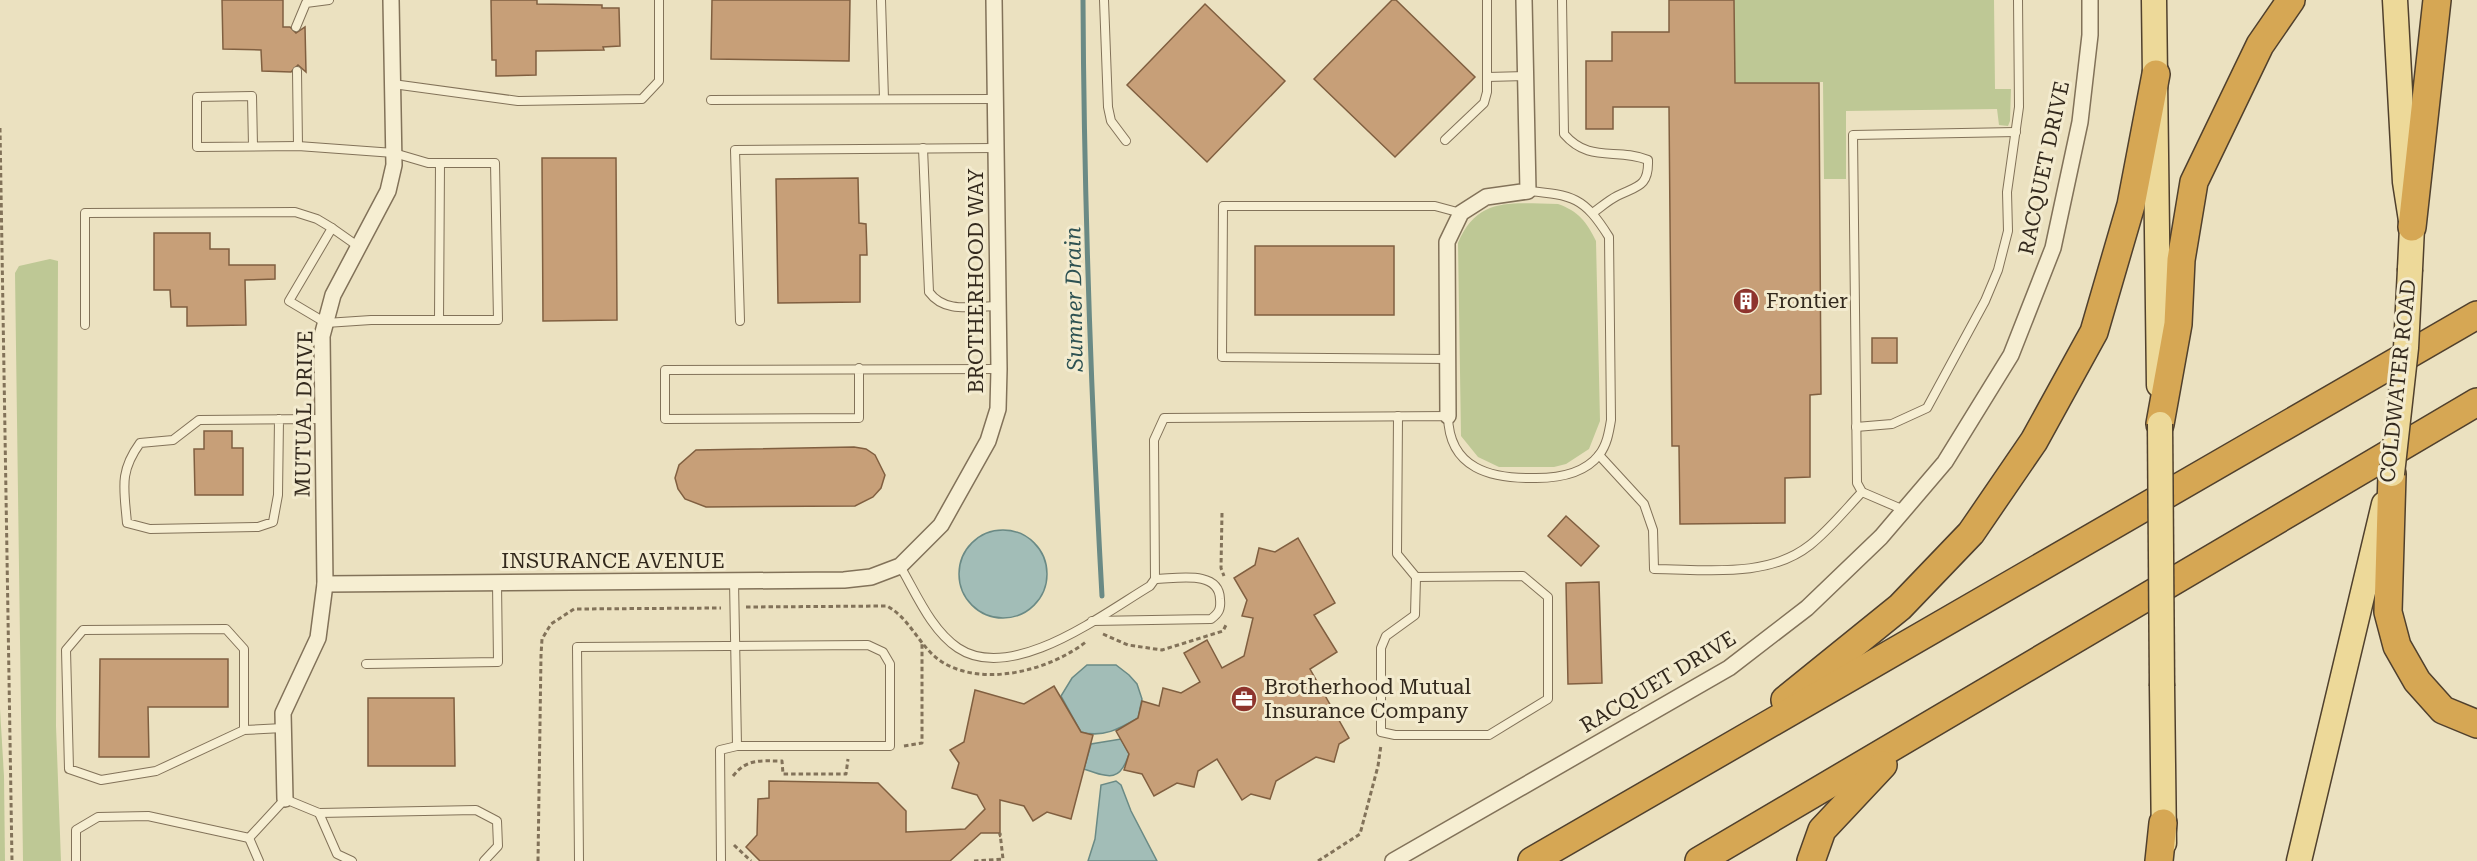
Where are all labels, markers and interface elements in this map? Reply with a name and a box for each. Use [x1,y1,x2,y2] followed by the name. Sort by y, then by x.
[2014,79,2074,257] street label: RACQUET DRIVE
[964,168,988,394] street label: BROTHERHOOD WAY
[1060,226,1088,373] water label: Sumner Drain
[2375,278,2421,484] street label: COLDWATER ROAD
[1731,286,1761,316] building icon: Frontier
[1766,289,1848,313] place label: Frontier
[291,330,317,498] street label: MUTUAL DRIVE
[501,549,725,573] street label: INSURANCE AVENUE
[1576,626,1740,738] street label: RACQUET DRIVE
[1264,675,1471,723] place label: Brotherhood Mutual Insurance Company
[1229,684,1259,714] office icon: Brotherhood Mutual Insurance Company

